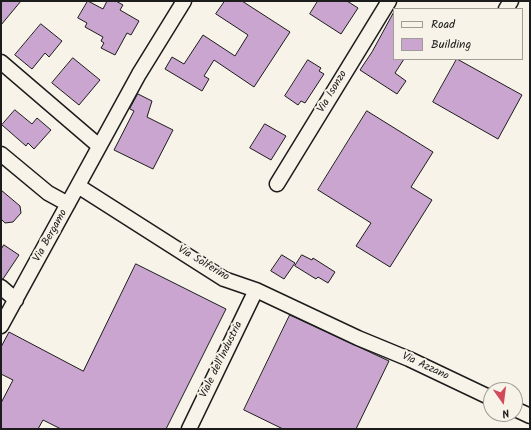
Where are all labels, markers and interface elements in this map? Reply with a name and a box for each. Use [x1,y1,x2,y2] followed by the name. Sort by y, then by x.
[393,8,523,60] legend
[431,15,455,34] text: Road
[431,35,471,54] text: Building
[315,69,351,115] street label: Via Isonzo
[31,208,71,264] street label: Via Bergamo
[175,243,231,285] street label: Via Solferino
[198,320,246,400] street label: Viale dell'Industria
[399,350,451,384] street label: Via Azzano
[483,382,523,422] north arrow
[500,403,511,422] text: N

